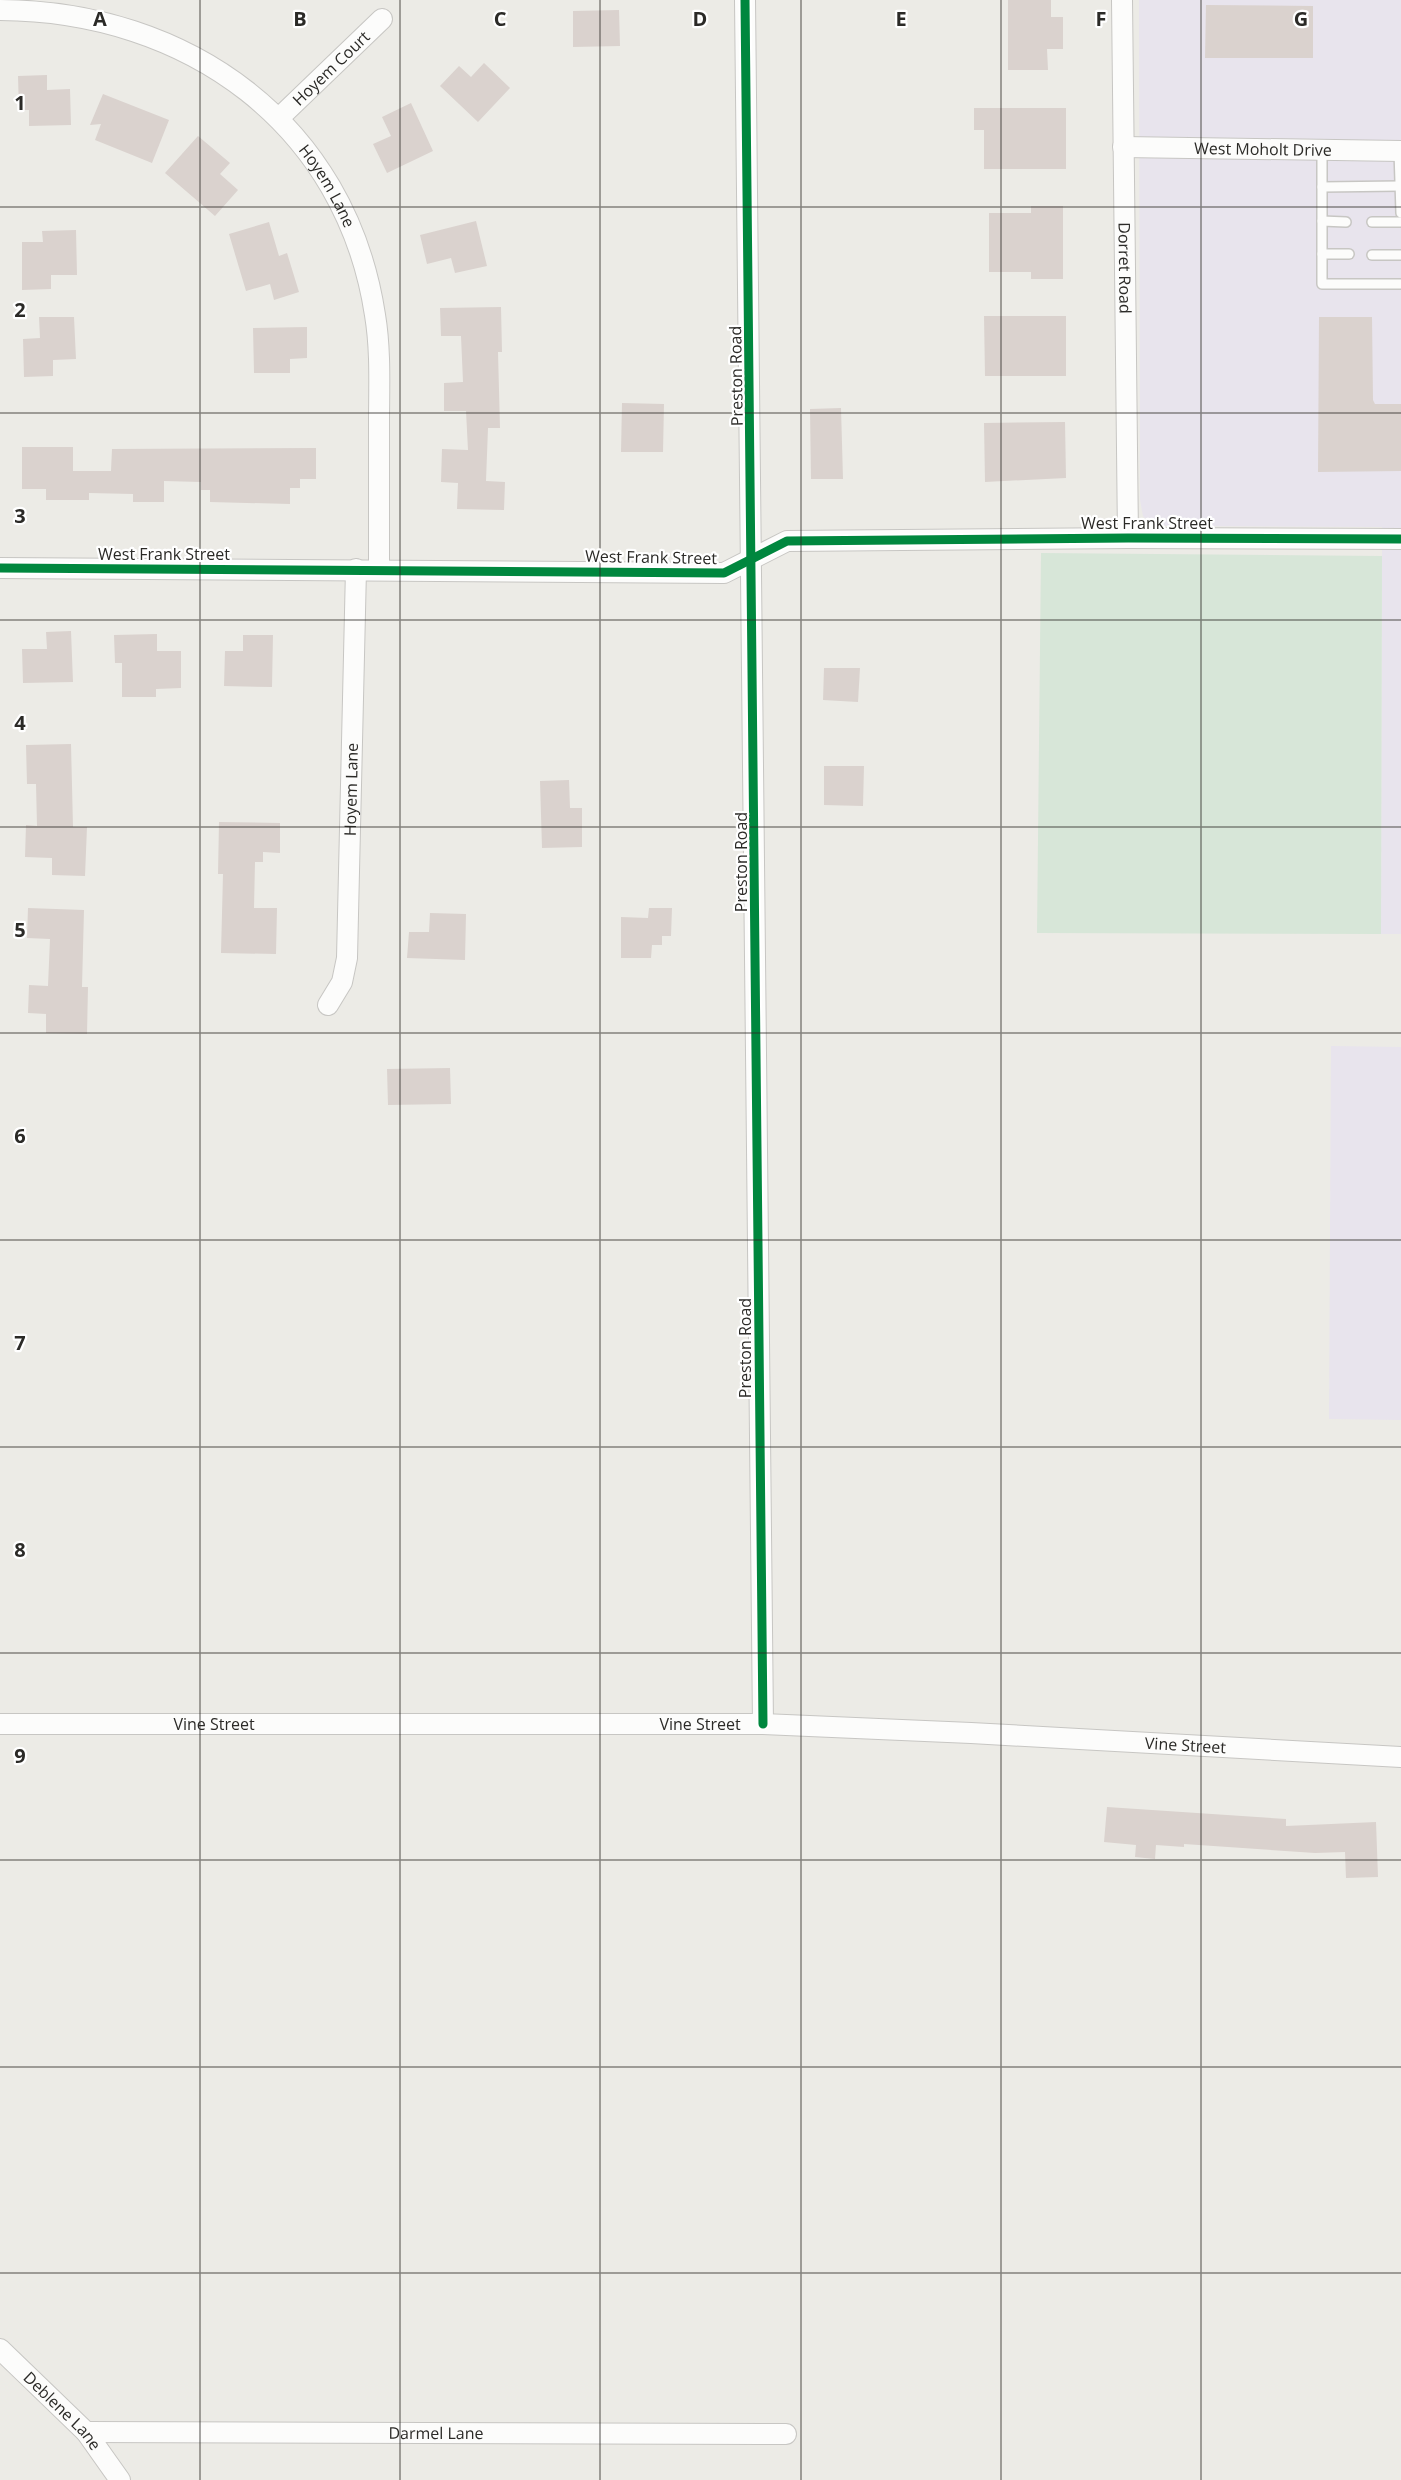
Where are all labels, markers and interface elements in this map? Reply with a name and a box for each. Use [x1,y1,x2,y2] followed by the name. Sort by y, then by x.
[93,5,107,32] text: A
[293,5,307,32] text: B
[494,5,507,32] text: C
[693,5,707,32] text: D
[895,5,907,32] text: E
[1096,5,1106,32] text: F
[1294,5,1308,32] text: G
[288,26,374,110] street label: Hoyem Court
[14,89,26,116] text: 1
[1194,137,1332,161] street label: West Moholt Drive
[294,140,360,231] street label: Hoyem Lane
[1113,222,1136,314] street label: Dorret Road
[14,296,26,323] text: 2
[724,326,748,426] street label: Preston Road
[14,502,26,529] text: 3
[1081,512,1213,534] street label: West Frank Street
[98,543,230,565] street label: West Frank Street
[585,545,717,569] street label: West Frank Street
[14,709,26,736] text: 4
[339,743,363,836] street label: Hoyem Lane
[730,812,752,912] street label: Preston Road
[14,916,26,943] text: 5
[14,1122,26,1149] text: 6
[734,1298,756,1398] street label: Preston Road
[14,1329,26,1356] text: 7
[14,1536,26,1563] text: 8
[173,1713,255,1735] street label: Vine Street
[659,1713,741,1735] street label: Vine Street
[1144,1732,1227,1758] street label: Vine Street
[14,1742,26,1769] text: 9
[19,2367,106,2454] street label: Deblene Lane
[388,2422,484,2444] street label: Darmel Lane

